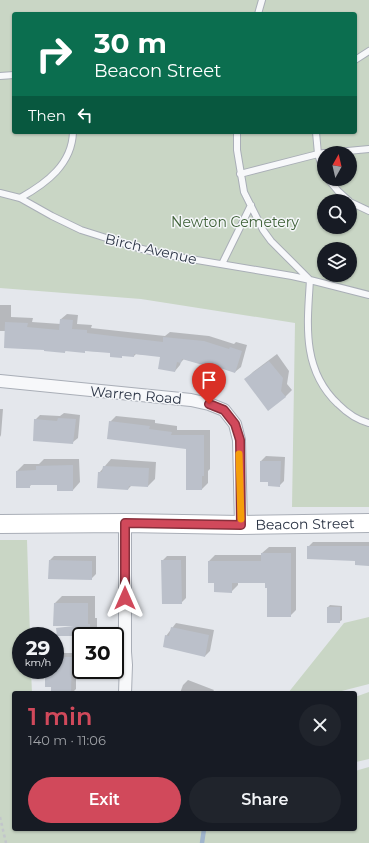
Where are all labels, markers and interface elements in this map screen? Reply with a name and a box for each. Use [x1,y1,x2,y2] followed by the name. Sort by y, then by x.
[94,26,167,60] text: 30 m
[28,28,80,80] icon: right
[94,60,221,82] text: Beacon Street
[74,104,96,126] icon: left
[28,106,66,125] text: Then
[317,146,357,186] north arrow
[317,146,357,282] map controls
[317,194,357,234] button: search
[171,213,299,231] park label: Newton Cemetery
[103,230,199,268] street label: Birch Avenue
[317,242,357,282] button: layers
[192,363,226,404] pin
[198,369,220,391] icon: arrive
[89,382,183,408] street label: Warren Road
[255,514,355,534] street label: Beacon Street
[104,577,146,619] position arrow
[72,627,124,679] speed limit sign: 30
[26,636,50,660] text: 29
[25,656,51,669] text: km/h
[28,702,92,731] text: 1 min
[299,704,341,746] button: close
[28,732,106,748] text: 140 m · 11:06
[28,777,181,823] button: Exit
[189,777,341,823] button: Share

